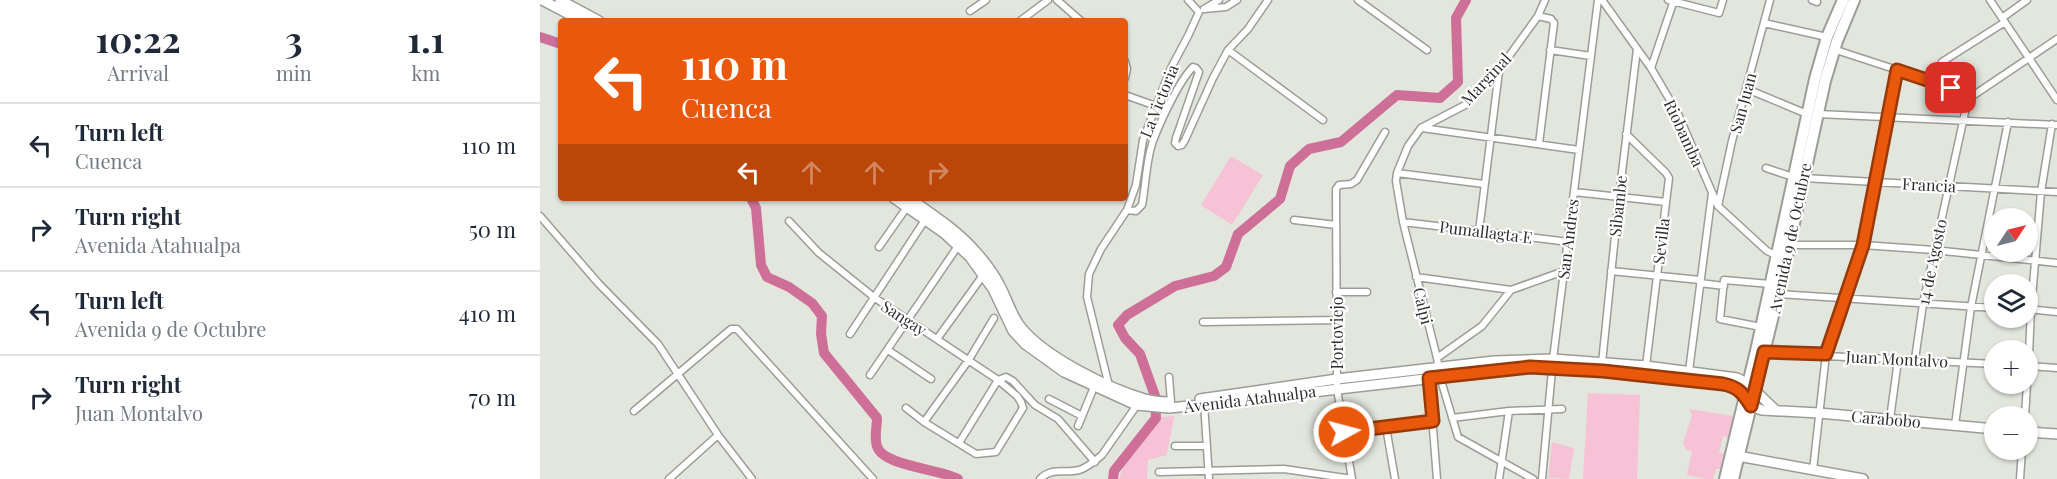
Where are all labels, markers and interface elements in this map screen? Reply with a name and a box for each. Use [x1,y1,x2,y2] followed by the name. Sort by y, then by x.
[96,14,181,62] text: 10:22
[285,14,303,62] text: 3
[407,14,444,62] text: 1.1
[681,35,788,91] text: 110 m
[582,42,660,120] icon: left
[1456,48,1515,109] street label: Marginal
[107,59,169,86] text: Arrival
[276,59,312,86] text: min
[411,59,440,86] text: km
[1134,61,1183,140] street label: La Victoria
[1925,62,1976,113] pin
[1724,70,1761,136] street label: San Juan
[1934,71,1967,104] icon: arrive
[681,89,772,125] text: Cuenca
[1660,96,1709,170] street label: Riobamba
[75,117,164,147] text: Turn left
[24,129,57,162] icon: left
[462,130,516,160] text: 110 m
[75,147,142,174] text: Cuenca
[732,156,765,189] icon: left
[795,156,828,189] icon: ahead
[858,156,891,189] icon: ahead
[921,156,954,189] icon: right
[1763,161,1816,316] street label: Avenida 9 de Octubre
[1901,173,1957,196] street label: Francia
[1604,174,1631,238] street label: Sibambe
[1552,198,1583,280] street label: San Andres
[75,201,181,231] text: Turn right
[1984,208,2038,262] north arrow
[1984,208,2038,460] map controls
[24,213,57,246] icon: right
[469,214,516,244] text: 50 m
[1438,215,1534,248] street label: Pumallagta E
[1647,217,1674,265] street label: Sevilla
[1912,217,1951,307] street label: 14 de Agosto
[75,231,241,258] text: Avenida Atahualpa
[1984,274,2038,328] button: layers
[75,285,164,315] text: Turn left
[1409,285,1438,327] street label: Calpi
[877,295,931,340] street label: Sangay
[1326,296,1347,370] street label: Portoviejo
[24,297,57,330] icon: left
[459,298,516,328] text: 410 m
[75,315,266,342] text: Avenida 9 de Octubre
[1984,340,2038,394] button: +
[1844,345,1949,372] street label: Juan Montalvo
[75,369,181,399] text: Turn right
[1182,380,1317,417] street label: Avenida Atahualpa
[24,381,57,414] icon: right
[469,382,516,412] text: 70 m
[75,399,203,426] text: Juan Montalvo
[1312,400,1376,464] position arrow
[1850,405,1922,432] street label: Carabobo
[1984,406,2038,460] button: −

